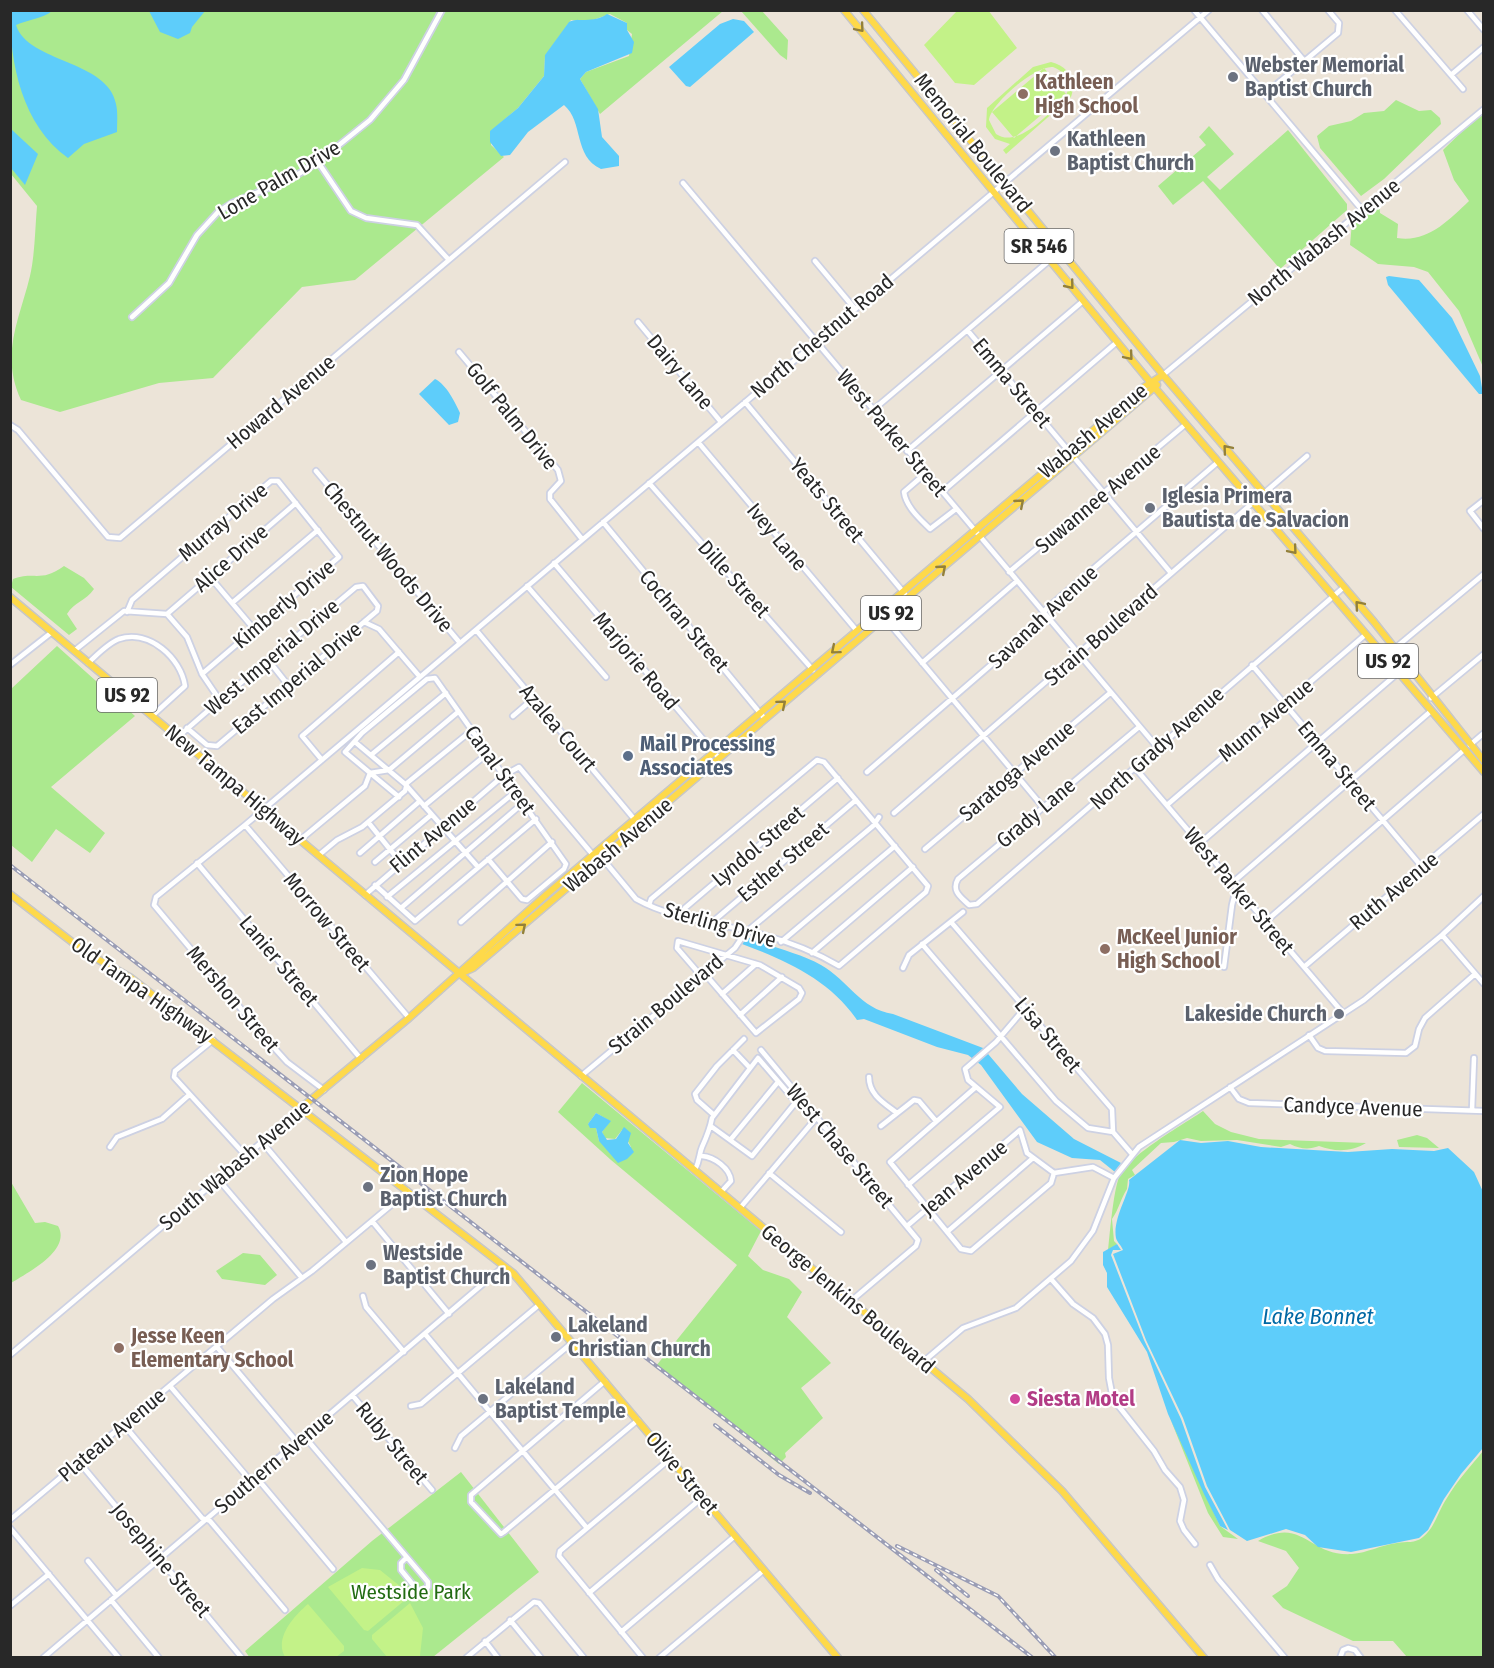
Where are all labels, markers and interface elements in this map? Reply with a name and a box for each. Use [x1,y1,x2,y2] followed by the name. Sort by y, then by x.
[853,21,864,32] one-way arrow
[1245,52,1404,102] place label: Webster Memorial Baptist Church
[909,68,1037,218] street label: Memorial Boulevard
[1035,69,1138,119] place label: Kathleen High School
[1226,70,1240,84] marker: Webster Memorial Baptist Church
[1016,87,1030,101] marker: Kathleen High School
[1067,126,1194,176] place label: Kathleen Baptist Church
[213,134,345,226] street label: Lone Palm Drive
[1048,144,1062,158] marker: Kathleen Baptist Church
[1243,173,1405,311] street label: North Wabash Avenue
[1004,229,1074,263] road number: SR 546
[745,268,899,404] street label: North Chestnut Road
[1063,278,1074,289] one-way arrow
[641,329,719,415] street label: Dairy Lane
[967,333,1057,433] street label: Emma Street
[221,349,341,455] street label: Howard Avenue
[1122,349,1133,360] one-way arrow
[461,357,563,475] street label: Golf Palm Drive
[831,364,953,502] street label: West Parker Street
[1033,378,1153,484] street label: Wabash Avenue
[1030,439,1166,559] street label: Suwannee Avenue
[1223,445,1234,456] one-way arrow
[784,453,870,548] street label: Yeats Street
[317,476,459,638] street label: Chestnut Woods Drive
[173,477,273,567] street label: Murray Drive
[1162,483,1349,533] place label: Iglesia Primera Bautista de Salvacion
[741,498,813,576] street label: Ivey Lane
[1013,499,1024,510] one-way arrow
[1143,501,1157,515] marker: Iglesia Primera Bautista de Salvacion
[188,519,274,597] street label: Alice Drive
[692,535,776,623] street label: Dille Street
[1286,543,1297,554] one-way arrow
[228,554,340,654] street label: Kimberly Drive
[983,560,1103,674] street label: Savanah Avenue
[634,564,735,678] street label: Cochran Street
[935,565,946,576] one-way arrow
[1039,579,1163,691] street label: Strain Boulevard
[199,593,345,721] street label: West Imperial Drive
[861,596,921,630] road number: US 92
[1355,601,1366,612] one-way arrow
[587,607,685,715] street label: Marjorie Road
[227,616,367,740] street label: East Imperial Drive
[831,643,842,654] one-way arrow
[1358,644,1418,678] road number: US 92
[1213,673,1319,767] street label: Munn Avenue
[97,678,157,712] road number: US 92
[514,679,602,777] street label: Azalea Court
[1085,681,1229,815] street label: North Grady Avenue
[775,700,786,711] one-way arrow
[954,715,1080,827] street label: Saratoga Avenue
[1292,716,1382,816] street label: Emma Street
[160,719,311,852] street label: New Tampa Highway
[459,720,541,820] street label: Canal Street
[639,731,775,781] place label: Mail Processing Associates
[621,749,635,763] marker: Mail Processing Associates
[991,772,1081,854] street label: Grady Lane
[384,791,482,879] street label: Flint Avenue
[558,792,678,898] street label: Wabash Avenue
[706,800,810,892] street label: Lyndol Street
[732,816,834,908] street label: Esther Street
[1178,822,1300,960] street label: West Parker Street
[1344,846,1444,936] street label: Ruth Avenue
[278,867,376,977] street label: Morrow Street
[661,897,779,953] street label: Sterling Drive
[234,910,324,1012] street label: Lanier Street
[515,923,526,934] one-way arrow
[1117,924,1237,974] place label: McKeel Junior High School
[66,931,219,1049] street label: Old Tampa Highway
[181,940,285,1058] street label: Mershon Street
[1098,942,1112,956] marker: McKeel Junior High School
[603,948,729,1060] street label: Strain Boulevard
[1009,992,1087,1078] street label: Lisa Street
[1185,1001,1327,1027] place label: Lakeside Church
[1332,1007,1346,1021] marker: Lakeside Church
[780,1079,900,1214] street label: West Chase Street
[1283,1092,1423,1122] street label: Candyce Avenue
[154,1094,316,1236] street label: South Wabash Avenue
[915,1134,1013,1222] street label: Jean Avenue
[380,1162,507,1212] place label: Zion Hope Baptist Church
[361,1180,375,1194] marker: Zion Hope Baptist Church
[756,1219,940,1379] street label: George Jenkins Boulevard
[383,1240,510,1290] place label: Westside Baptist Church
[364,1258,378,1272] marker: Westside Baptist Church
[1262,1303,1374,1330] water label: Lake Bonnet
[568,1312,711,1362] place label: Lakeland Christian Church
[130,1323,294,1373] place label: Jesse Keen Elementary School
[549,1330,563,1344] marker: Lakeland Christian Church
[112,1341,126,1355] marker: Jesse Keen Elementary School
[495,1374,626,1424] place label: Lakeland Baptist Temple
[53,1382,171,1488] street label: Plateau Avenue
[1027,1386,1135,1412] place label: Siesta Motel
[476,1392,490,1406] marker: Lakeland Baptist Temple
[1008,1392,1022,1406] marker: Siesta Motel
[350,1397,434,1490] street label: Ruby Street
[209,1405,339,1519] street label: Southern Avenue
[640,1426,724,1520] street label: Olive Street
[106,1497,217,1623] street label: Josephine Street
[351,1579,471,1605] park label: Westside Park

